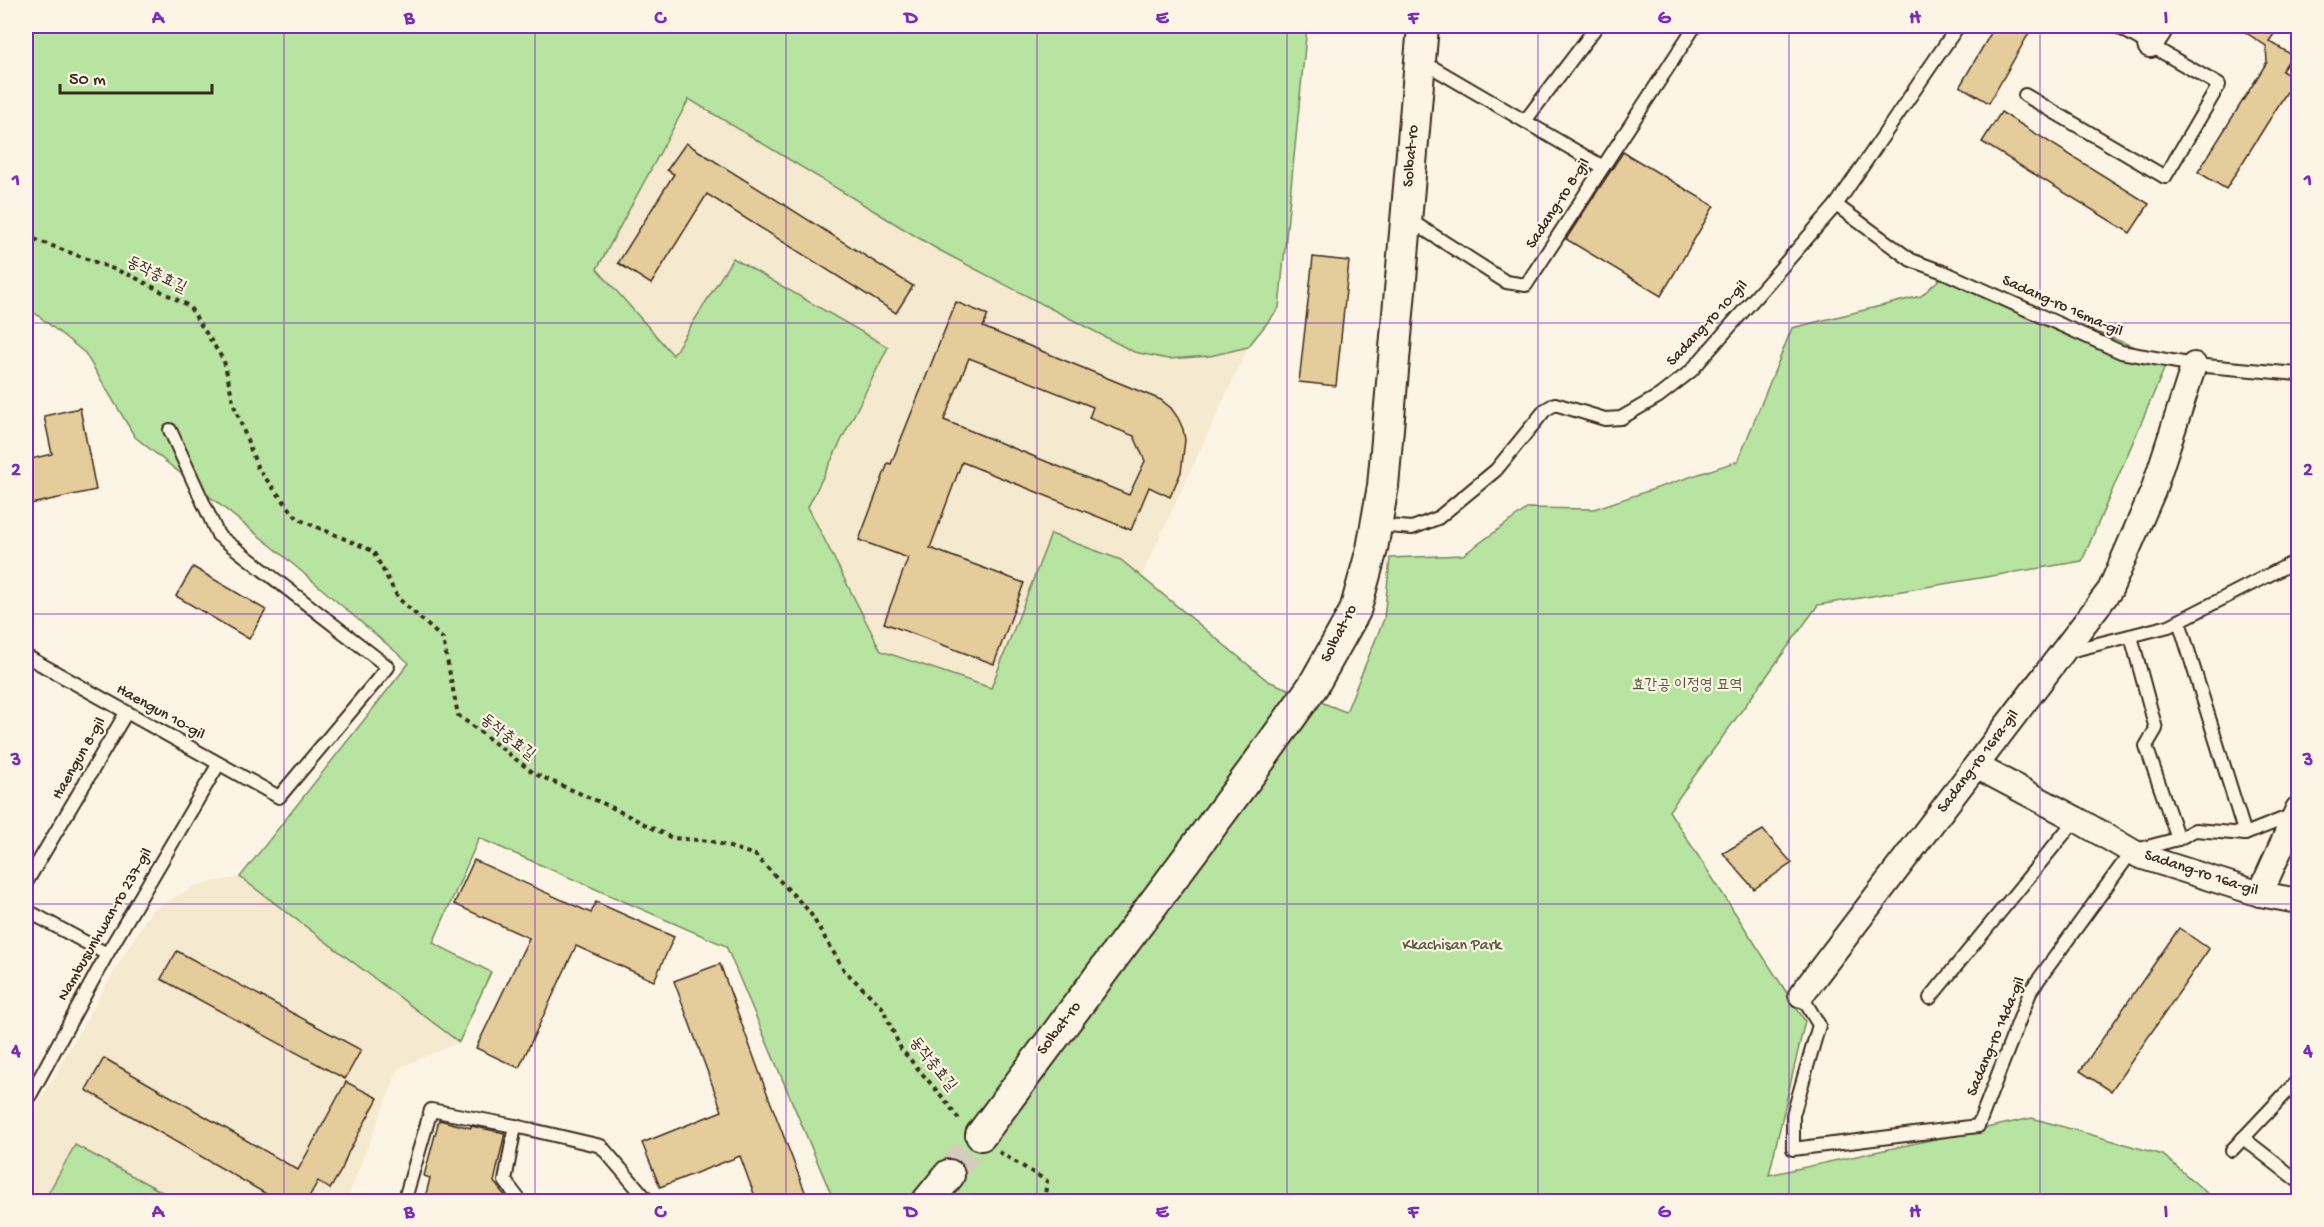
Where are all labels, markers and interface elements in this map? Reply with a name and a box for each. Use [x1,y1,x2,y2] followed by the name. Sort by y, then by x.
[151,8,166,31] text: A
[403,8,415,31] text: B
[654,8,668,31] text: C
[902,8,918,31] text: D
[1156,8,1170,31] text: E
[1407,8,1420,31] text: F
[1658,8,1672,31] text: G
[1909,8,1921,31] text: H
[2164,8,2169,31] text: I
[60,57,212,95] scale bar
[69,70,106,91] text: 50 m
[1400,124,1424,188] street label: Solbat-ro
[1523,155,1595,253] street label: Sadang-ro 8-gil
[11,170,20,193] text: 1
[2303,170,2312,193] text: 1
[123,253,189,299] street label: 동작충효길
[1999,272,2125,342] street label: Sadang-ro 16ma-gil
[1663,277,1753,371] street label: Sadang-ro 10-gil
[11,460,21,483] text: 2
[2303,460,2313,483] text: 2
[1317,602,1363,666] street label: Solbat-ro
[1632,677,1742,696] park label: 효간공 이정영 묘역
[112,681,208,745] street label: Haengun 10-gil
[1934,707,2024,817] street label: Sadang-ro 16ra-gil
[476,711,538,765] street label: 동작충효길
[49,715,111,803] street label: Haengun 8-gil
[10,750,21,773] text: 3
[2302,750,2313,773] text: 3
[54,845,158,1005] street label: Nambusunhwan-ro 237-gil
[2142,847,2260,901] street label: Sadang-ro 16a-gil
[1403,937,1503,956] park label: Kkachisan Park
[1963,975,2031,1099] street label: Sadang-ro 14da-gil
[1034,998,1086,1060] street label: Solbat-ro
[904,1034,960,1096] street label: 동작충효길
[10,1041,21,1064] text: 4
[2302,1041,2313,1064] text: 4
[151,1202,166,1225] text: A
[403,1202,415,1225] text: B
[654,1202,668,1225] text: C
[902,1202,918,1225] text: D
[1156,1202,1170,1225] text: E
[1407,1202,1420,1225] text: F
[1658,1202,1672,1225] text: G
[1909,1202,1921,1225] text: H
[2164,1202,2169,1225] text: I

